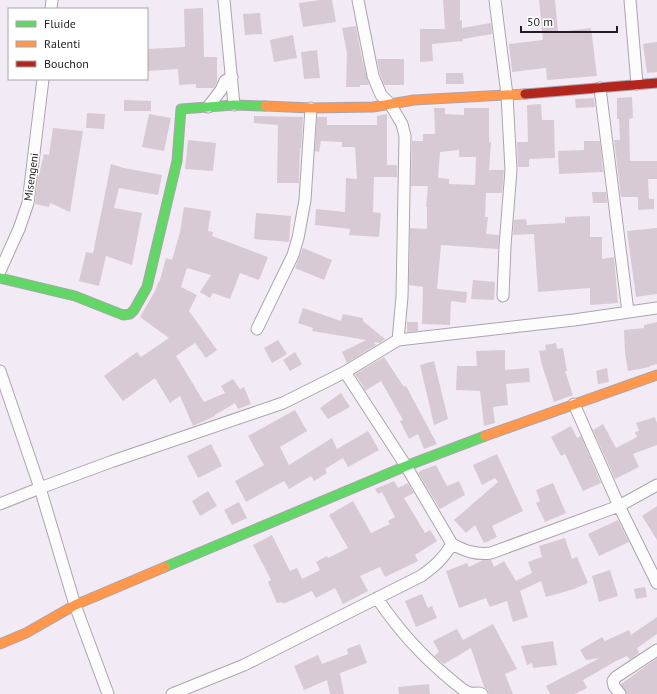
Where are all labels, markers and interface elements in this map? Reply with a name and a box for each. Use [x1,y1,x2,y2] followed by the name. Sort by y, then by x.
[8,8,148,80] legend
[521,8,617,34] scale bar
[527,14,553,29] text: 50 m
[44,16,76,31] text: Fluide
[44,36,80,51] text: Ralenti
[44,56,89,71] text: Bouchon
[21,152,41,202] street label: Misengeni

